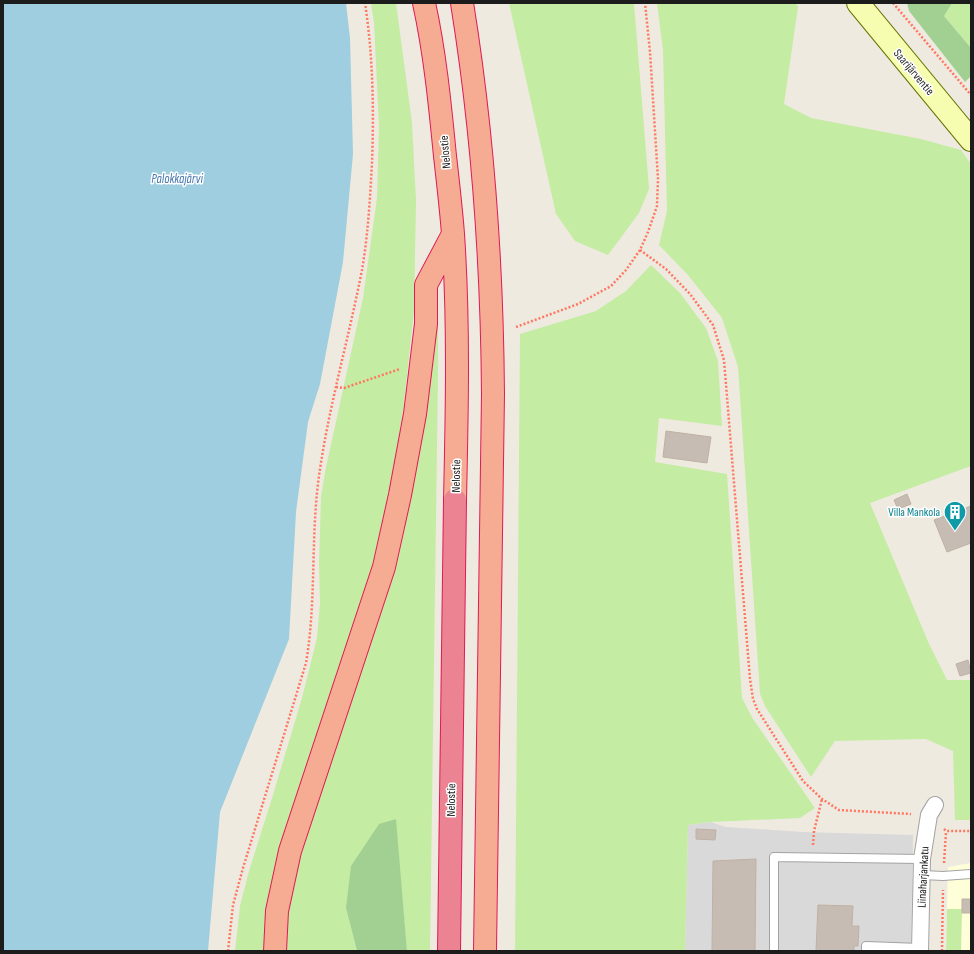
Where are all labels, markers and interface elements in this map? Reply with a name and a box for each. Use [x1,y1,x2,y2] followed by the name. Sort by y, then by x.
[890,46,937,99] street label: Saarijärventie
[437,135,454,169] street label: Nelostie
[151,171,203,187] water label: Palokkajärvi
[449,459,464,493] street label: Nelostie
[942,499,968,532] building icon: Villa Mankola
[888,505,940,520] place label: Villa Mankola
[444,783,459,817] street label: Nelostie
[914,846,933,908] street label: Liinaharjankatu

